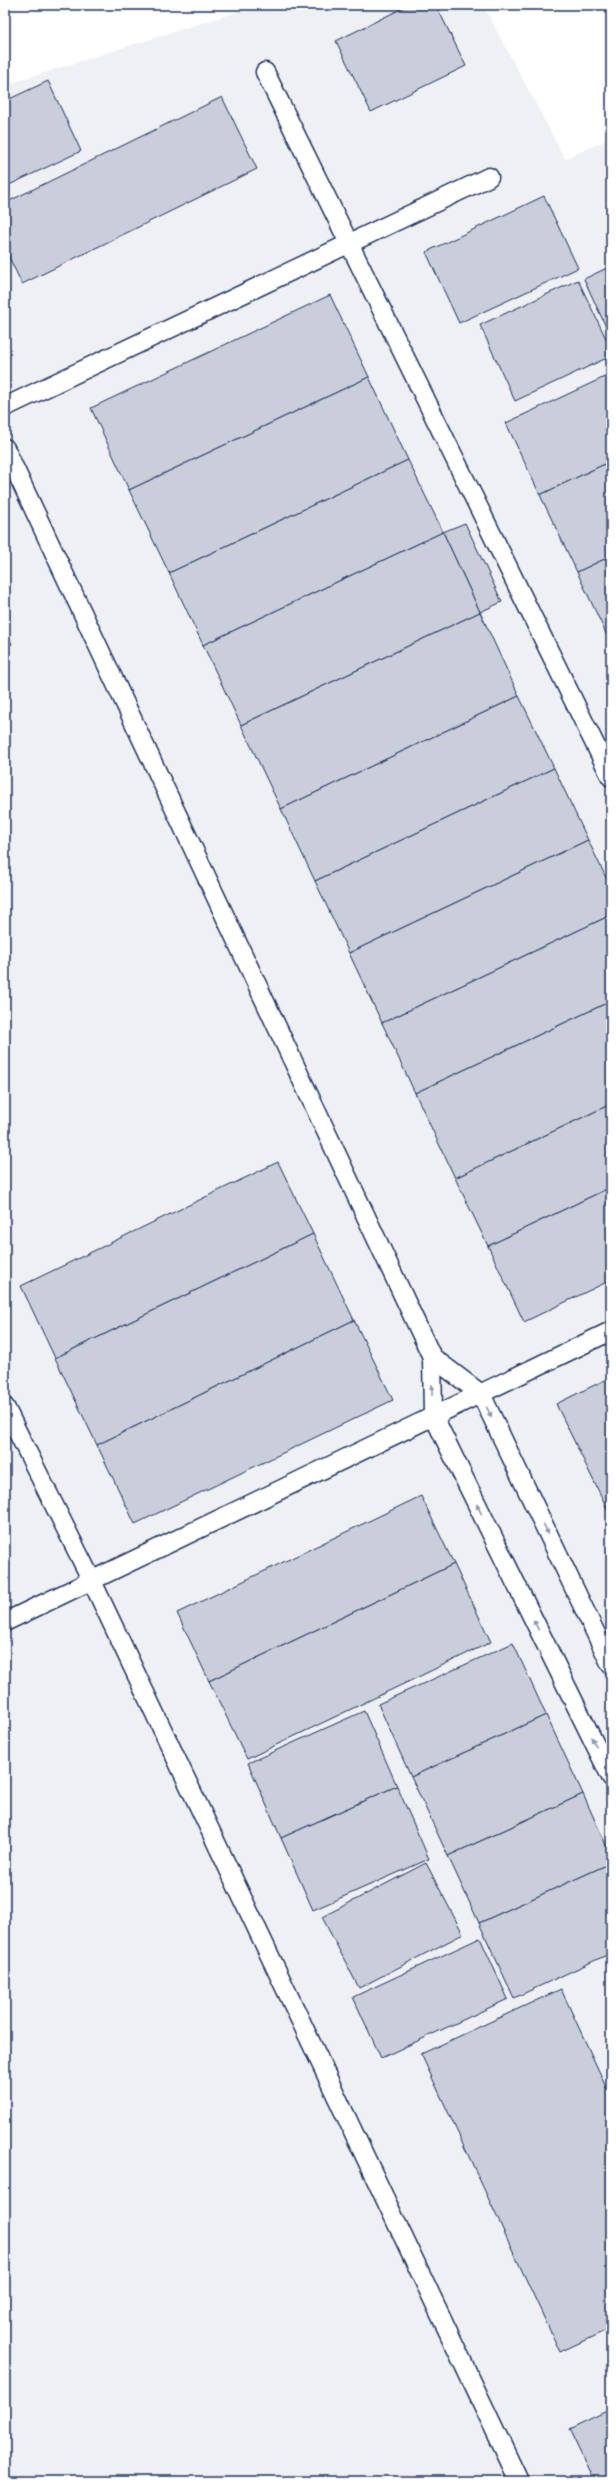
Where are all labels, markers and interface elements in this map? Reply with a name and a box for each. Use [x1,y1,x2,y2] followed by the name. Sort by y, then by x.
[429,1384,436,1396] one-way arrow
[486,1406,492,1418] one-way arrow
[476,1503,482,1514] one-way arrow
[543,1524,549,1535] one-way arrow
[533,1620,539,1631] one-way arrow
[591,1736,597,1748] one-way arrow

